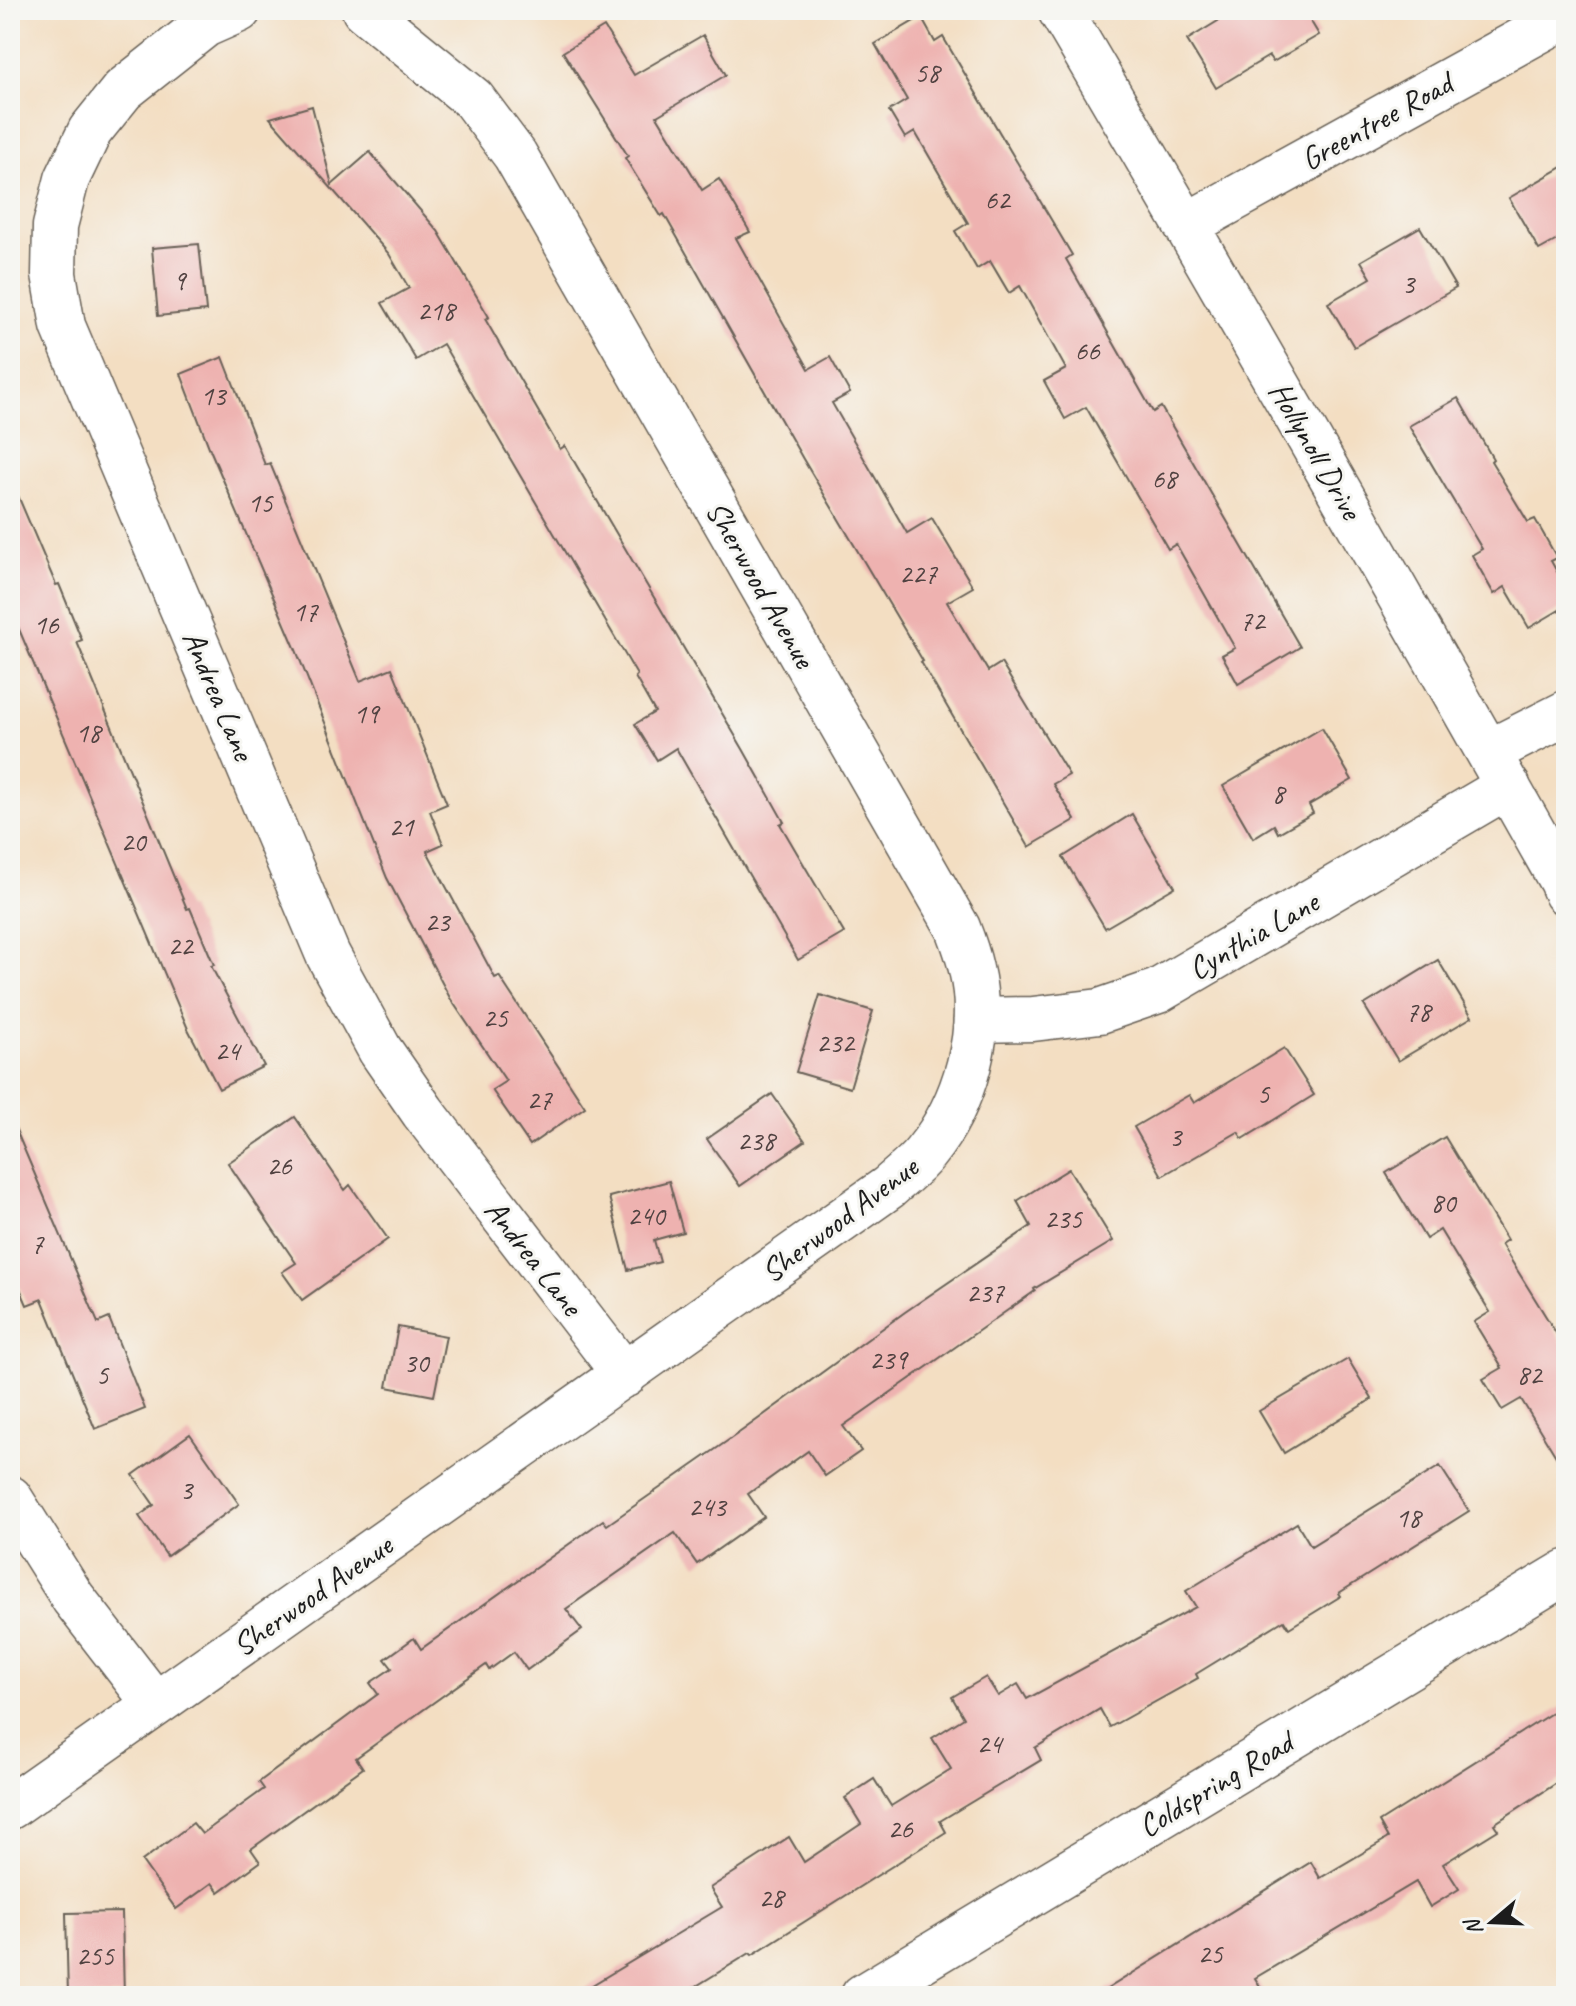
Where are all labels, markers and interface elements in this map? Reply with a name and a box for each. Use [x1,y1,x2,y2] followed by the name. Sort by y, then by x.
[914,55,942,90] house number: 58
[1293,61,1463,180] street label: Greentree Road
[984,182,1012,217] house number: 62
[173,263,188,298] house number: 9
[1402,266,1417,301] house number: 3
[417,293,457,328] house number: 218
[1074,333,1101,368] house number: 66
[1260,374,1373,529] street label: Hollynoll Drive
[200,378,228,413] house number: 13
[1151,461,1179,496] house number: 68
[247,485,274,520] house number: 15
[696,493,826,677] street label: Sherwood Avenue
[899,556,938,591] house number: 227
[292,594,319,629] house number: 17
[1239,603,1267,638] house number: 72
[33,607,60,642] house number: 16
[173,624,265,769] street label: Andrea Lane
[353,696,381,731] house number: 19
[75,715,103,750] house number: 18
[1272,776,1287,811] house number: 8
[388,809,415,844] house number: 21
[120,824,148,859] house number: 20
[1181,880,1328,989] street label: Cynthia Lane
[424,904,452,939] house number: 23
[167,928,195,963] house number: 22
[1405,994,1433,1029] house number: 78
[482,1000,509,1035] house number: 25
[816,1025,856,1060] house number: 232
[214,1033,242,1068] house number: 24
[1257,1076,1271,1111] house number: 5
[526,1082,553,1117] house number: 27
[1169,1119,1184,1154] house number: 3
[737,1123,777,1158] house number: 238
[753,1145,928,1292] street label: Sherwood Avenue
[266,1148,293,1183] house number: 26
[1430,1185,1458,1220] house number: 80
[475,1191,593,1326] street label: Andrea Lane
[627,1198,667,1233] house number: 240
[1044,1201,1083,1236] house number: 235
[31,1226,45,1261] house number: 7
[966,1275,1005,1310] house number: 237
[869,1342,909,1377] house number: 239
[403,1345,431,1380] house number: 30
[96,1357,110,1392] house number: 5
[1516,1357,1544,1392] house number: 82
[180,1472,195,1507] house number: 3
[688,1489,728,1524] house number: 243
[1395,1500,1423,1535] house number: 18
[224,1524,402,1666] street label: Sherwood Avenue
[1131,1719,1305,1847] street label: Coldspring Road
[976,1726,1004,1761] house number: 24
[887,1811,914,1846] house number: 26
[758,1880,786,1915] house number: 28
[1452,1882,1532,1962] north arrow
[1457,1914,1489,1939] text: N
[1197,1936,1224,1971] house number: 25
[76,1938,115,1973] house number: 255

